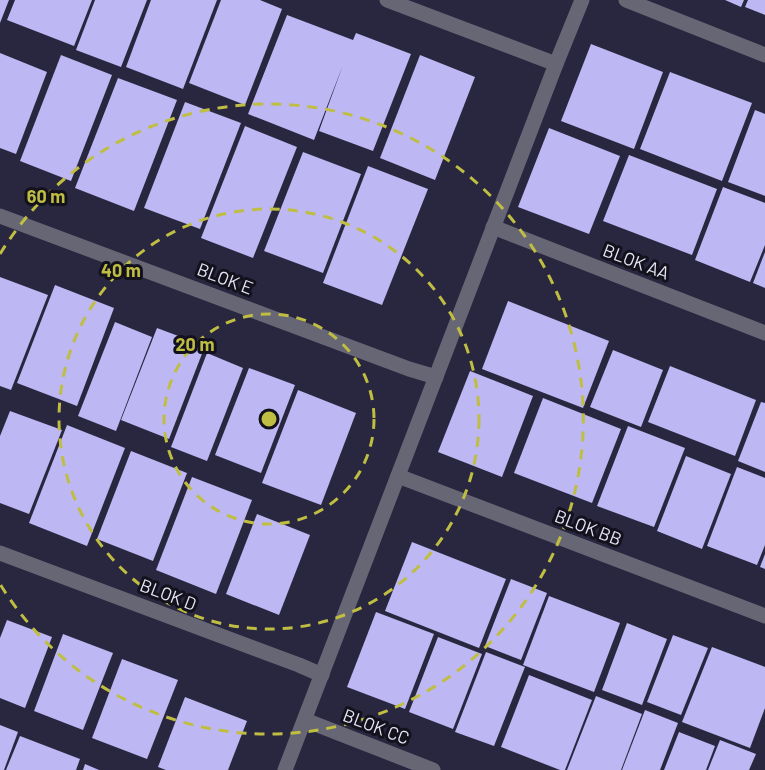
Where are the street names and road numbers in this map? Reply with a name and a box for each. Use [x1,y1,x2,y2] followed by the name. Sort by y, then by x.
[600,238,673,284] street label: BLOK AA
[194,257,256,299] street label: BLOK E
[552,504,625,550] street label: BLOK BB
[137,573,200,615] street label: BLOK D
[340,703,413,749] street label: BLOK CC

